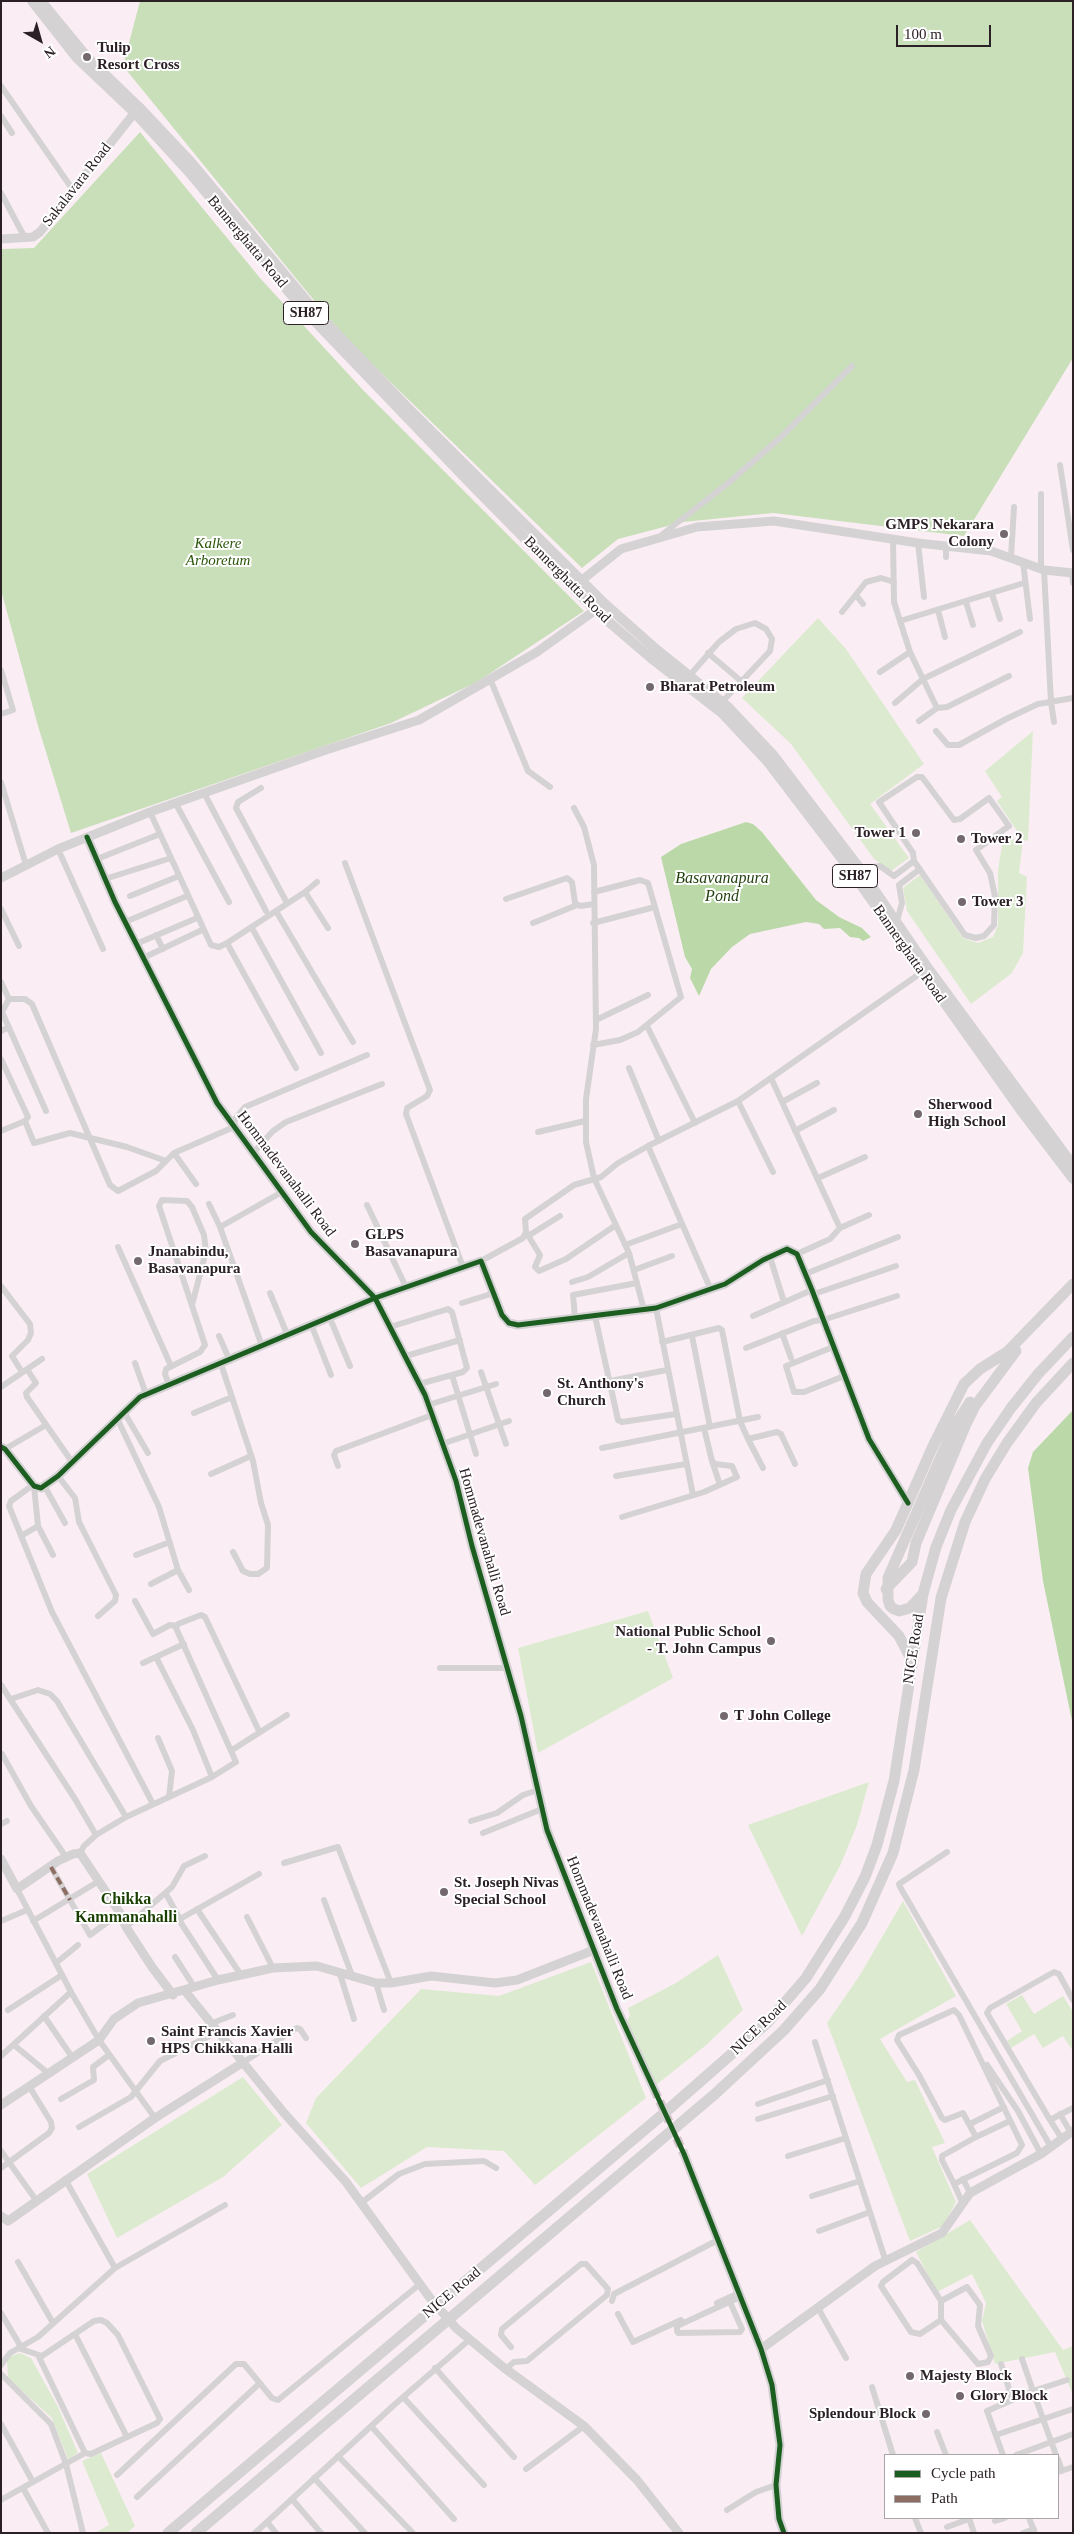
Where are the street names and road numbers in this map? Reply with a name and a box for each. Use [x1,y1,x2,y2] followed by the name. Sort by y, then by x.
[39,140,115,230] street label: Sakalavara Road
[203,192,291,292] street label: Bannerghatta Road
[284,302,328,324] road number: SH87
[520,533,614,627] street label: Bannerghatta Road
[832,864,878,888] road number: SH87
[869,902,949,1006] street label: Bannerghatta Road
[233,1108,339,1240] street label: Hommadevanahalli Road
[454,1466,514,1618] street label: Hommadevanahalli Road
[900,1613,928,1685] street label: NICE Road
[562,1854,636,2002] street label: Hommadevanahalli Road
[727,1997,791,2059] street label: NICE Road
[419,2263,485,2323] street label: NICE Road

